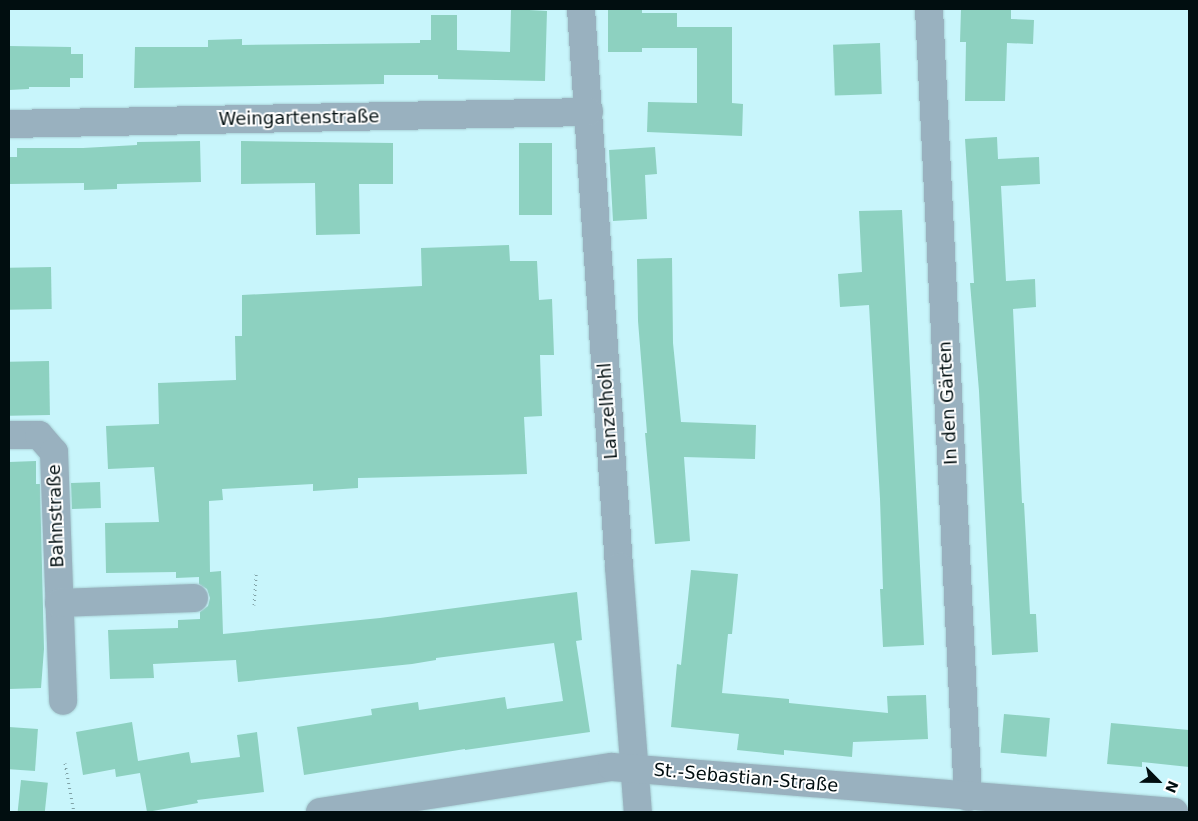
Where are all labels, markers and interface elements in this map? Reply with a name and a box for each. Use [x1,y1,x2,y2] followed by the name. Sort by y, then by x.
[218,106,380,130] street label: Weingartenstraße
[934,341,962,465] street label: In den Gärten
[594,362,622,460] street label: Lanzelhohl
[43,464,69,568] street label: Bahnstraße
[1133,756,1183,806] north arrow
[653,759,839,797] street label: St.-Sebastian-Straße
[1162,778,1181,795] text: N

